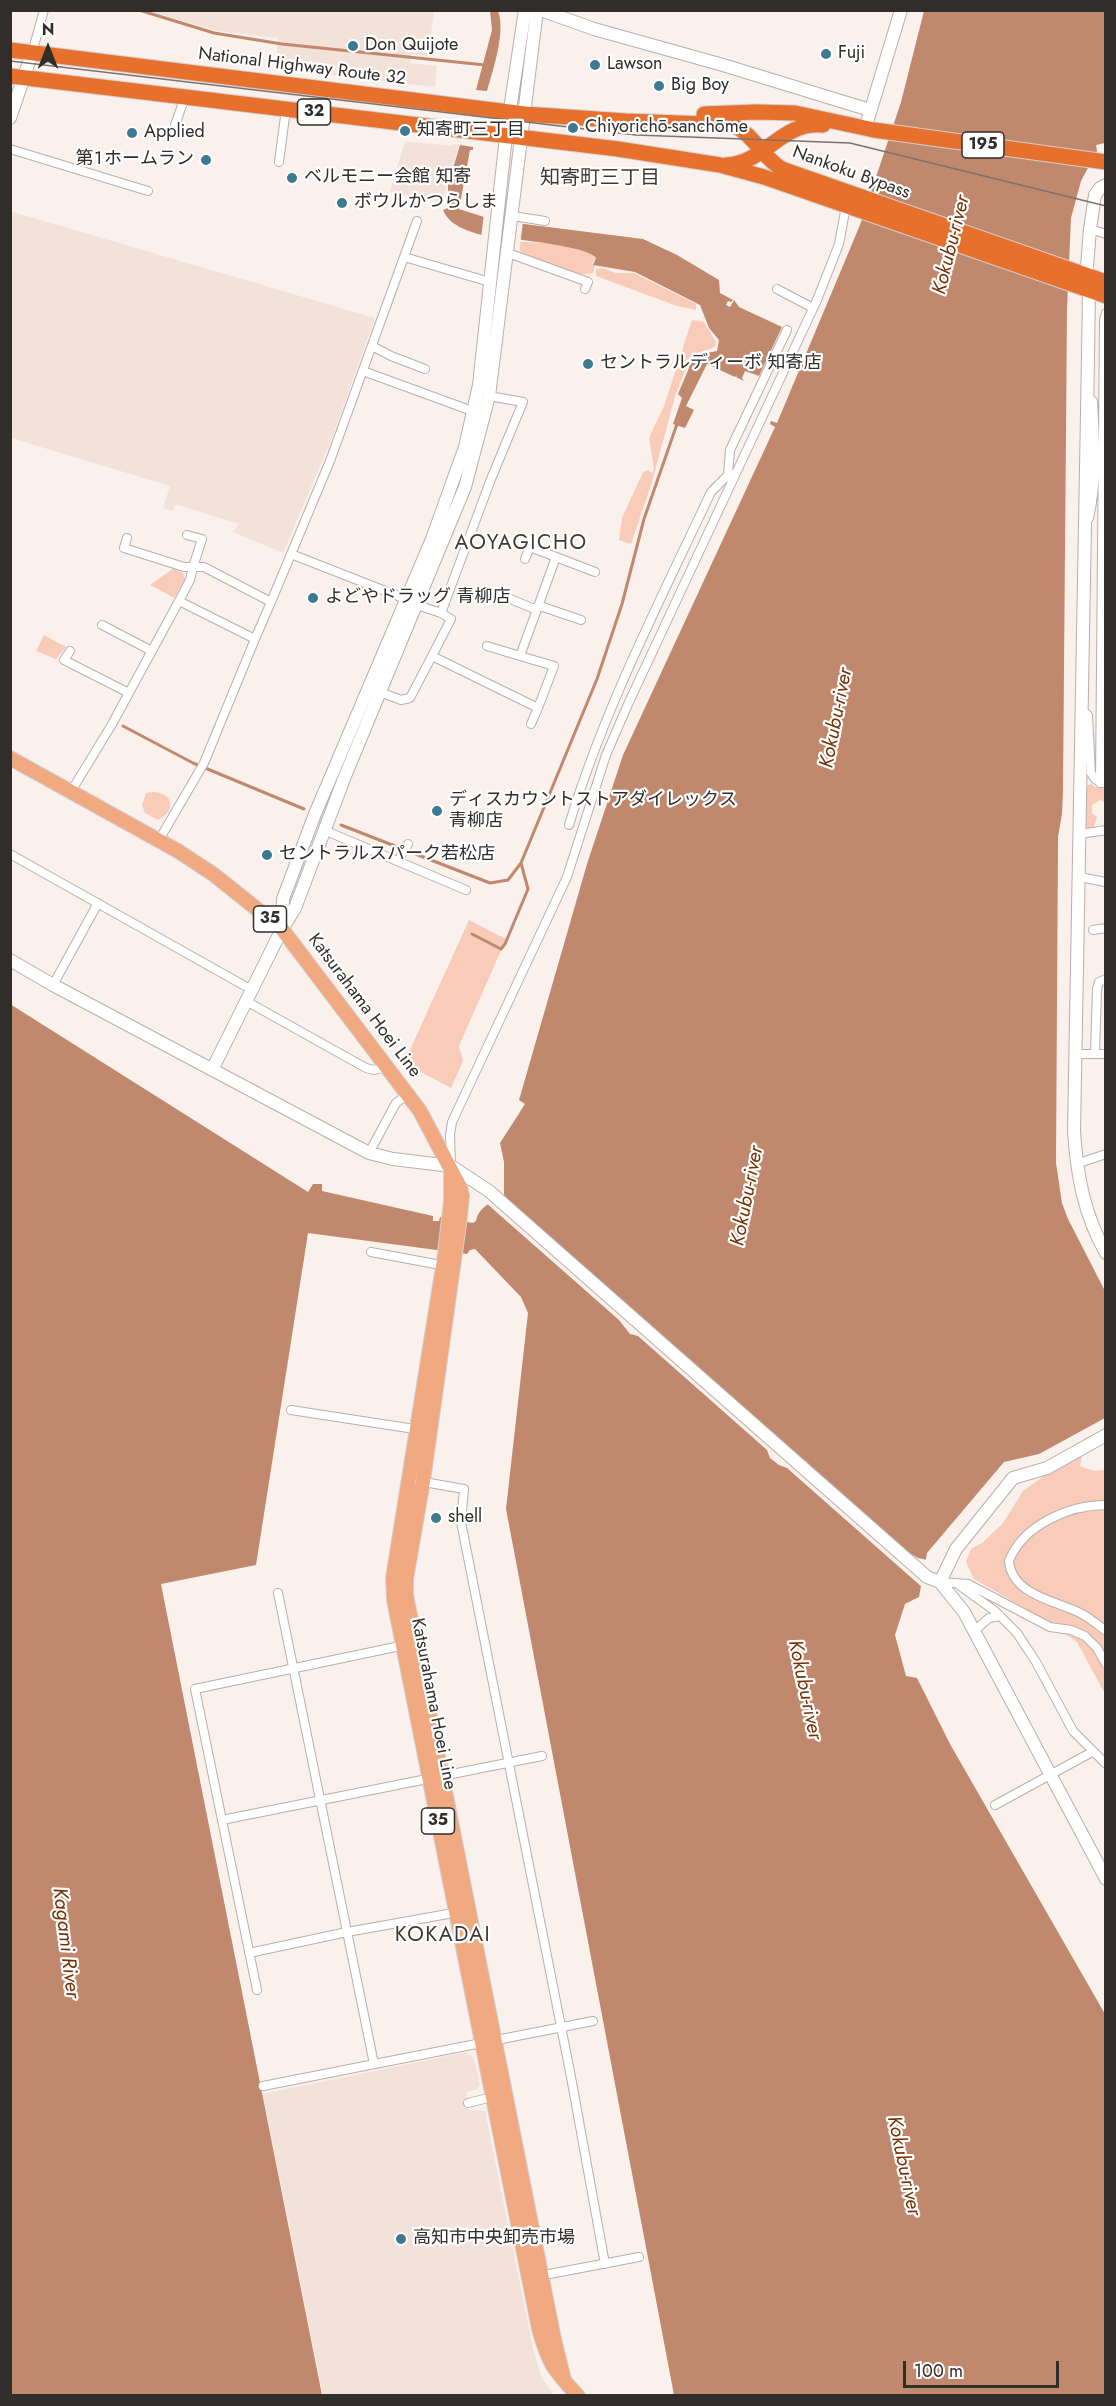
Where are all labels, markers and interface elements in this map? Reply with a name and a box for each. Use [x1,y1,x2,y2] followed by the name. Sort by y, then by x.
[18,18,78,78] north arrow
[42,18,54,41] text: N
[365,35,458,57] place label: Don Quijote
[346,39,360,53] marker: Don Quijote
[838,43,865,65] place label: Fuji
[197,44,407,90] street label: National Highway Route 32
[819,47,833,61] marker: Fuji
[607,54,662,76] place label: Lawson
[588,58,602,72] marker: Lawson
[671,75,729,97] place label: Big Boy
[652,79,666,93] marker: Big Boy
[298,99,330,125] road number: 32
[585,117,748,139] place label: Chiyorichō-sanchōme
[417,120,525,142] place label: 知寄町三丁目
[566,121,580,135] marker: Chiyorichō-sanchōme
[144,122,205,144] place label: Applied
[398,124,412,138] marker: 知寄町三丁目
[125,126,139,140] marker: Applied
[962,132,1004,158] road number: 195
[789,142,913,204] street label: Nankoku Bypass
[76,149,194,171] place label: 第１ホームラン
[199,153,213,167] marker: 第１ホームラン
[304,167,471,189] place label: ベルモニー会館 知寄
[540,167,660,191] district label: 知寄町三丁目
[285,171,299,185] marker: ベルモニー会館 知寄
[354,192,498,214] place label: ボウルかつらしま
[928,193,976,297] water label: Kokubu-river
[335,196,349,210] marker: ボウルかつらしま
[600,353,821,375] place label: セントラルディーボ 知寄店
[581,357,595,371] marker: セントラルディーボ 知寄店
[454,531,588,557] district label: AOYAGICHO
[325,587,510,609] place label: よどやドラッグ 青柳店
[306,591,320,605] marker: よどやドラッグ 青柳店
[816,666,858,770] water label: Kokubu-river
[449,790,737,832] place label: ディスカウントストアダイレックス 青柳店
[430,804,444,818] marker: ディスカウントストアダイレックス 青柳店
[279,844,495,866] place label: セントラルスパーク若松店
[260,848,274,862] marker: セントラルスパーク若松店
[254,906,286,932] road number: 35
[303,930,425,1082] street label: Katsurahama Hoei Line
[727,1144,769,1248] water label: Kokubu-river
[448,1507,482,1529] place label: shell
[429,1511,443,1525] marker: shell
[406,1616,460,1792] street label: Katsurahama Hoei Line
[782,1638,826,1742] water label: Kokubu-river
[422,1808,454,1834] road number: 35
[46,1886,84,2000] water label: Kagami River
[395,1923,491,1949] district label: KOKADAI
[881,2114,925,2218] water label: Kokubu-river
[413,2228,575,2250] place label: 高知市中央卸売市場
[394,2232,408,2246] marker: 高知市中央卸売市場
[906,2349,1062,2387] scale bar
[914,2358,963,2384] text: 100 m

